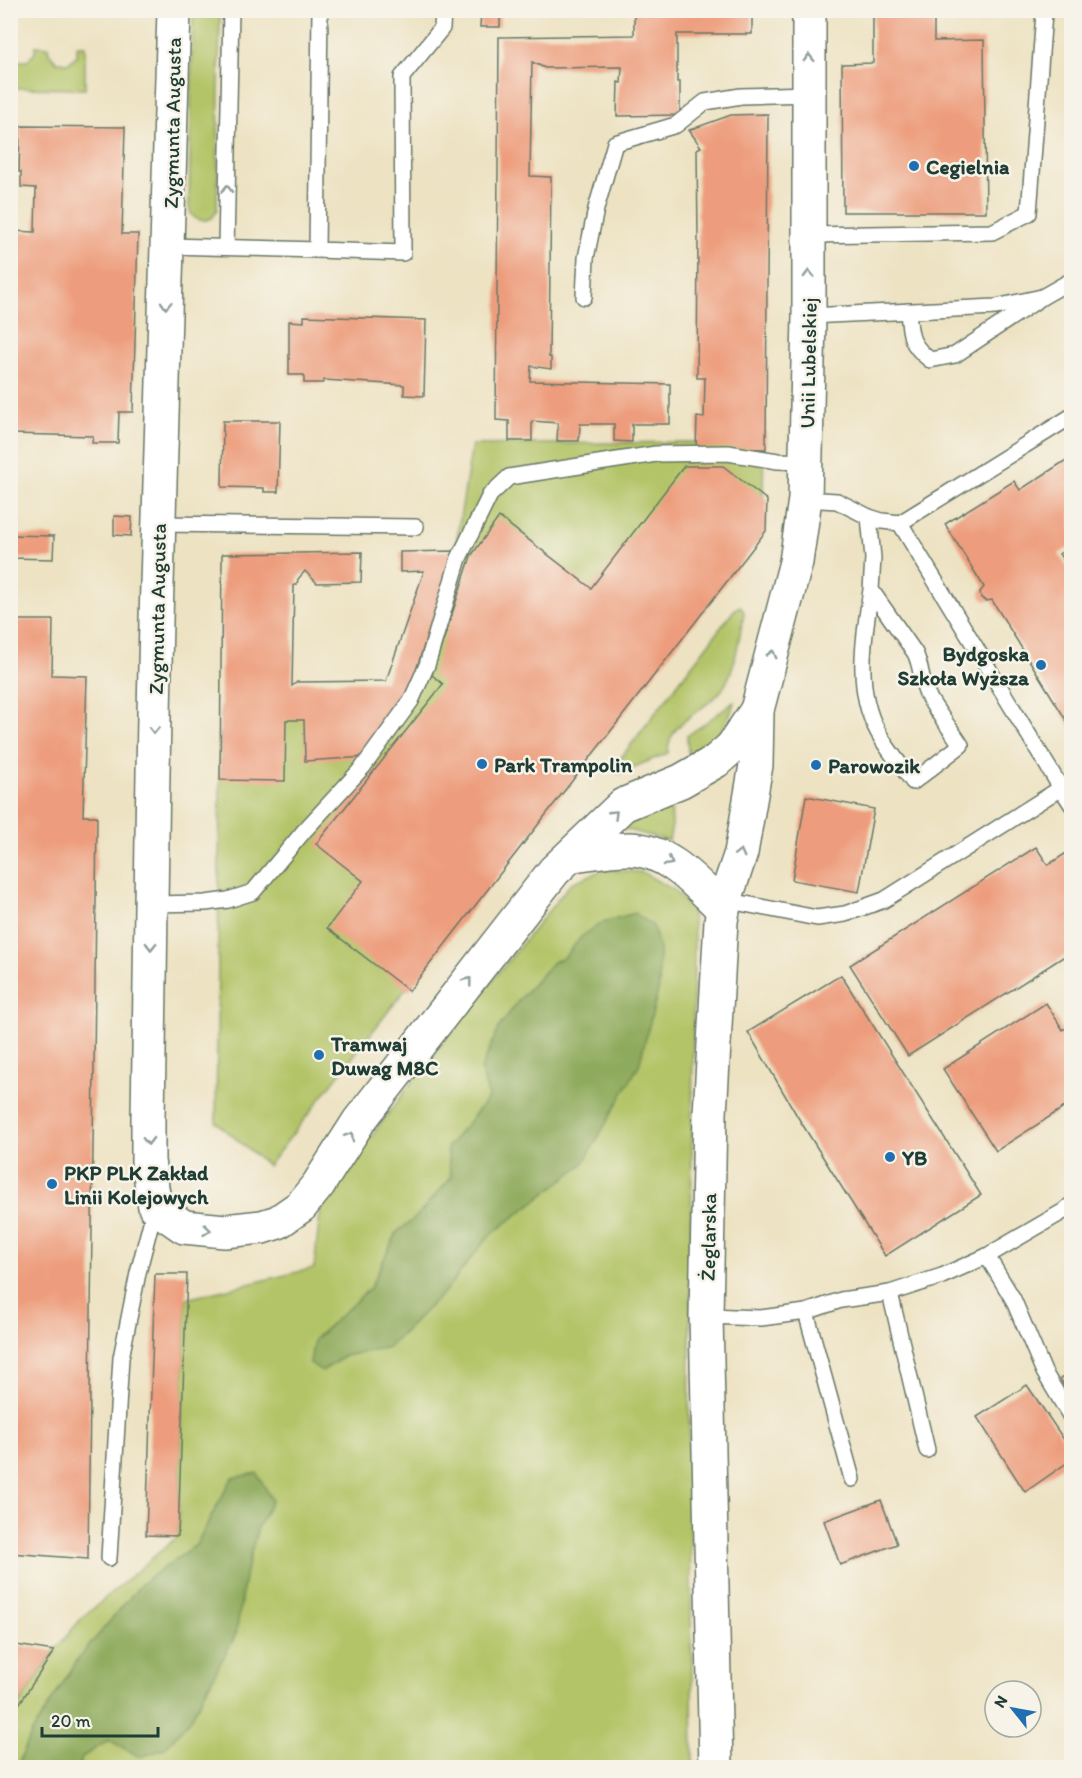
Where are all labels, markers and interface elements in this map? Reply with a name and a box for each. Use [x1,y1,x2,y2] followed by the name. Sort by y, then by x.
[158,37,186,209] street label: Zygmunta Augusta
[803,53,815,62] one-way arrow
[926,154,1010,180] place label: Cegielnia
[907,159,921,173] marker: Cegielnia
[221,184,234,193] one-way arrow
[803,269,815,278] one-way arrow
[794,297,822,429] street label: Unii Lubelskiej
[160,300,173,309] one-way arrow
[143,523,171,695] street label: Zygmunta Augusta
[897,641,1030,691] place label: Bydgoska Szkoła Wyższa
[765,649,778,659] one-way arrow
[1034,658,1048,672] marker: Bydgoska Szkoła Wyższa
[148,726,161,735] one-way arrow
[494,752,632,778] place label: Park Trampolin
[828,753,921,778] place label: Parowozik
[475,757,489,771] marker: Park Trampolin
[809,758,823,772] marker: Parowozik
[607,810,617,821] one-way arrow
[733,848,745,859] one-way arrow
[663,855,673,866] one-way arrow
[144,942,157,951] one-way arrow
[460,977,471,988] one-way arrow
[330,1031,439,1081] place label: Tramwaj Duwag M8C
[312,1048,326,1062] marker: Tramwaj Duwag M8C
[342,1132,354,1142] one-way arrow
[142,1137,154,1146] one-way arrow
[901,1145,927,1170] place label: YB
[883,1150,897,1164] marker: YB
[64,1160,209,1210] place label: PKP PLK Zakład Linii Kolejowych
[45,1177,59,1191] marker: PKP PLK Zakład Linii Kolejowych
[695,1193,721,1281] street label: Żeglarska
[202,1223,211,1236] one-way arrow
[983,1679,1043,1739] north arrow
[990,1692,1011,1711] text: N
[42,1700,158,1738] scale bar
[51,1710,91,1732] text: 20 m

